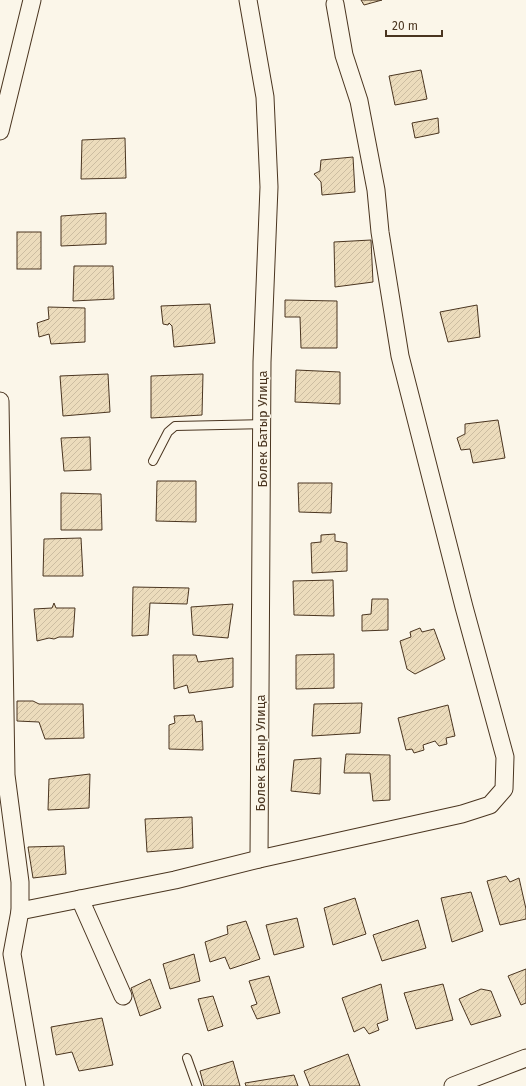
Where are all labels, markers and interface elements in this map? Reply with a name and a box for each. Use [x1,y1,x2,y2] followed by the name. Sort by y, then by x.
[386,12,442,38] scale bar
[392,19,418,33] text: 20 m
[255,370,270,488] street label: Болек Батыр Улица
[253,694,268,812] street label: Болек Батыр Улица

